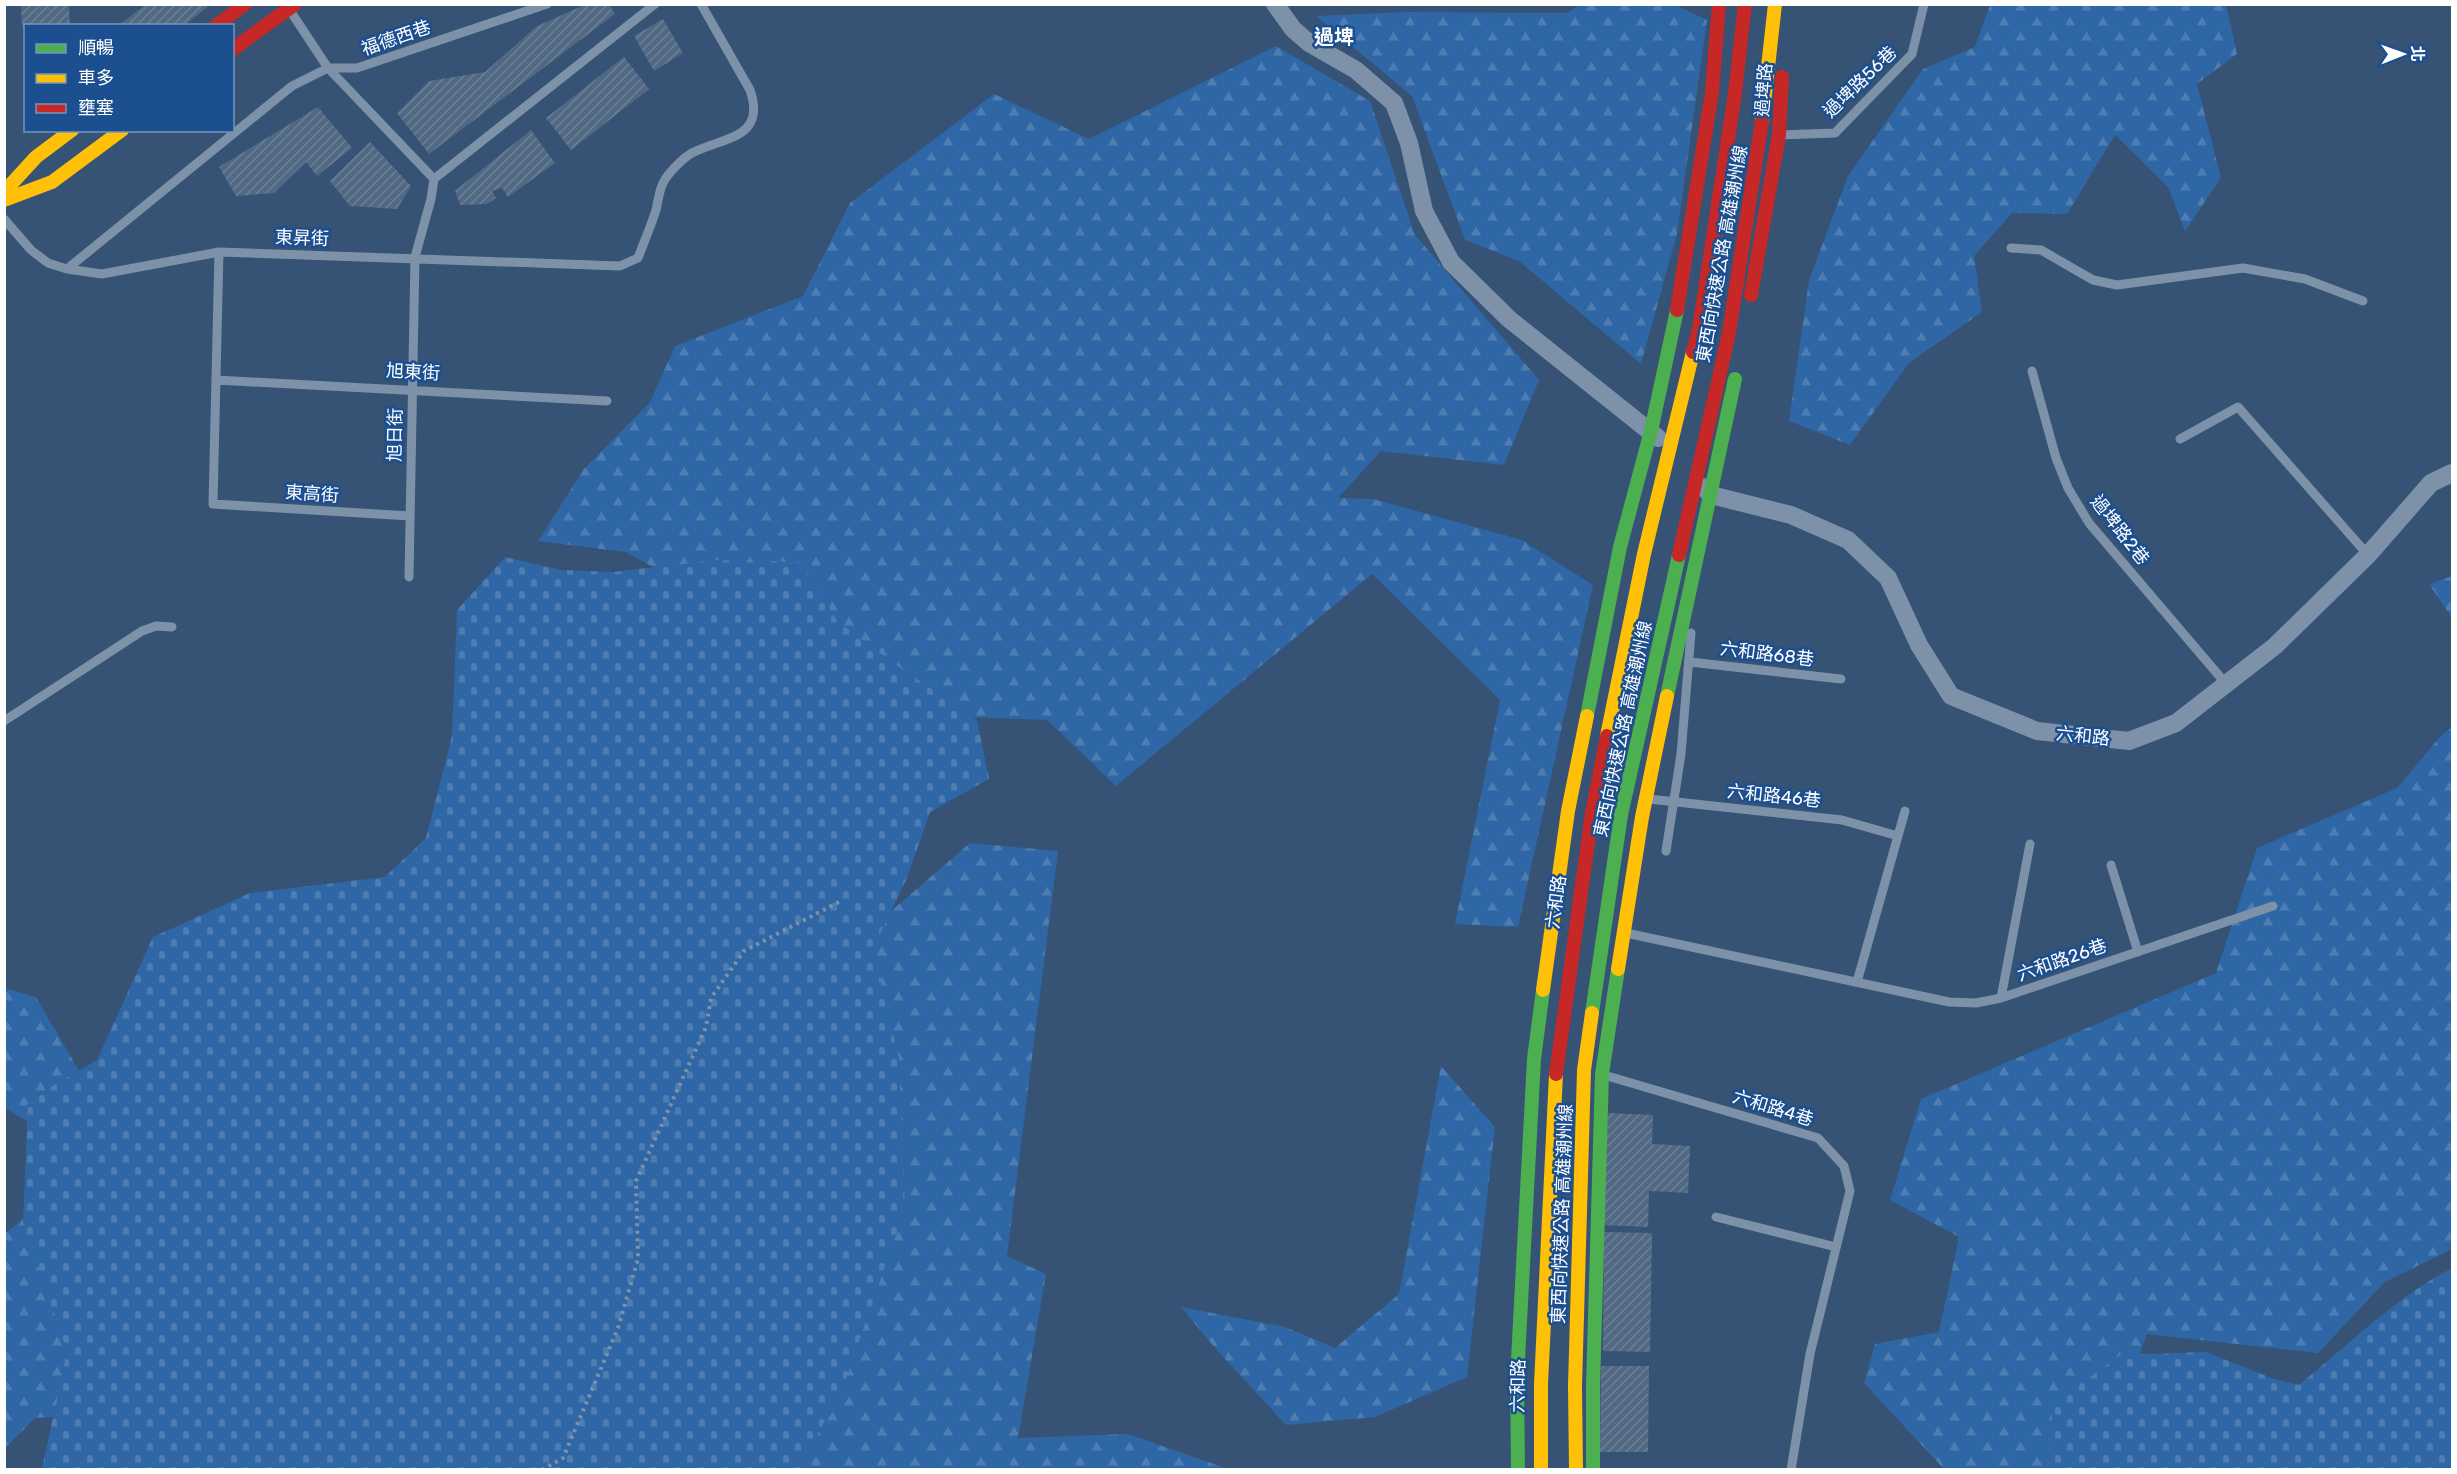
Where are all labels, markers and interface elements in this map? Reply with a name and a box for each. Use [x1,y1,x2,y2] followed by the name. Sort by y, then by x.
[358,16,434,60] street label: 福德西巷
[24,24,234,132] legend
[2373,24,2433,84] north arrow
[1314,25,1354,49] district label: 過埤
[78,37,114,59] text: 順暢
[1819,42,1901,122] street label: 過埤路56巷
[2408,46,2427,62] text: 北
[1751,62,1777,118] street label: 過埤路
[78,67,114,89] text: 車多
[78,97,114,119] text: 壅塞
[1692,144,1752,364] street label: 東西向快速公路 高雄潮州線
[275,226,329,250] street label: 東昇街
[385,360,441,384] street label: 旭東街
[384,408,406,462] street label: 旭日街
[284,481,340,507] street label: 東高街
[2086,491,2154,569] street label: 過埤路2巷
[1589,619,1657,839] street label: 東西向快速公路 高雄潮州線
[1719,637,1815,671] street label: 六和路68巷
[2055,722,2111,750] street label: 六和路
[1726,780,1822,812] street label: 六和路46巷
[1541,874,1571,930] street label: 六和路
[2014,934,2110,986] street label: 六和路26巷
[1730,1085,1816,1131] street label: 六和路4巷
[1547,1103,1577,1325] street label: 東西向快速公路 高雄潮州線
[1507,1359,1529,1413] street label: 六和路

